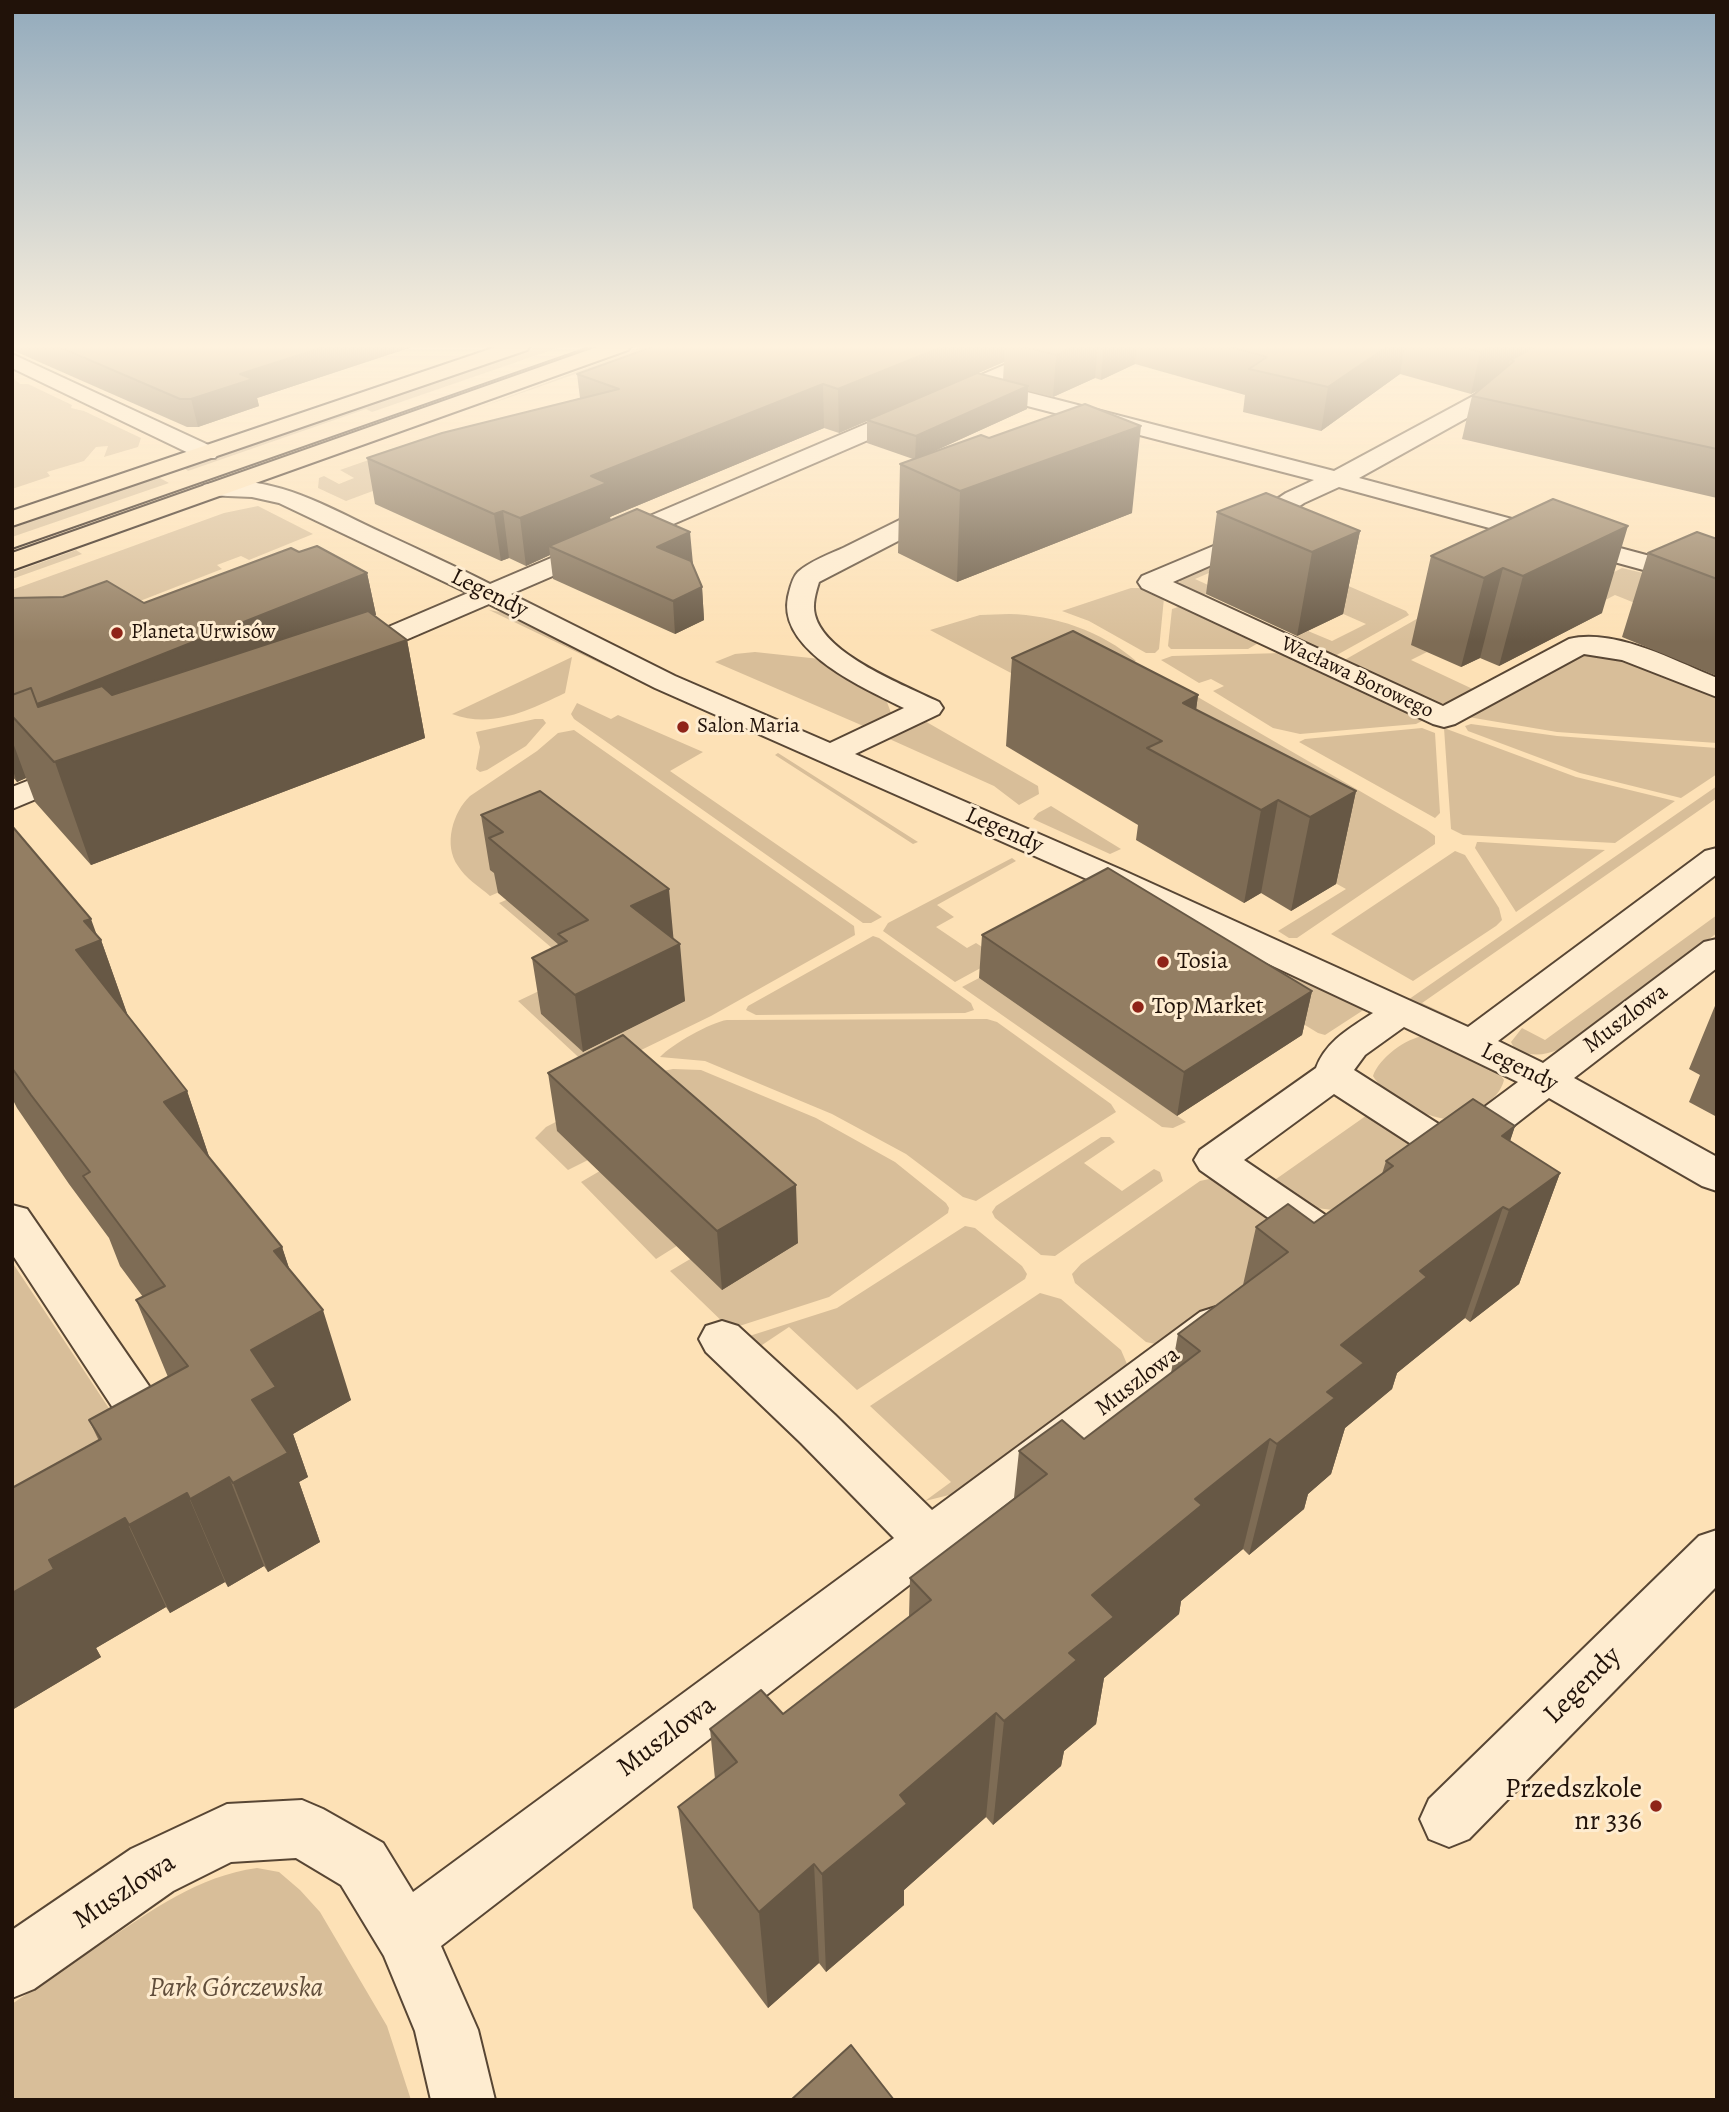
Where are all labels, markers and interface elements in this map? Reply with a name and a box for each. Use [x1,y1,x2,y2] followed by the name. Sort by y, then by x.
[446,563,532,625] street label: Legendy
[131,620,276,646] place label: Planeta Urwisów
[109,625,125,641] marker: Planeta Urwisów
[1277,632,1437,724] street label: Wacława Borowego
[697,714,800,740] place label: Salon Maria
[675,719,691,735] marker: Salon Maria
[961,801,1047,861] street label: Legendy
[1177,948,1228,976] place label: Tosia
[1155,954,1171,970] marker: Tosia
[1578,978,1674,1060] street label: Muszlowa
[1152,993,1264,1021] place label: Top Market
[1130,999,1146,1015] marker: Top Market
[1476,1037,1562,1099] street label: Legendy
[1090,1341,1186,1423] street label: Muszlowa
[1537,1640,1629,1732] street label: Legendy
[611,1689,723,1785] street label: Muszlowa
[1505,1773,1642,1839] place label: Przedszkole nr 336
[1648,1798,1664,1814] marker: Przedszkole nr 336
[68,1847,182,1937] street label: Muszlowa
[149,1972,323,2006] park label: Park Górczewska

